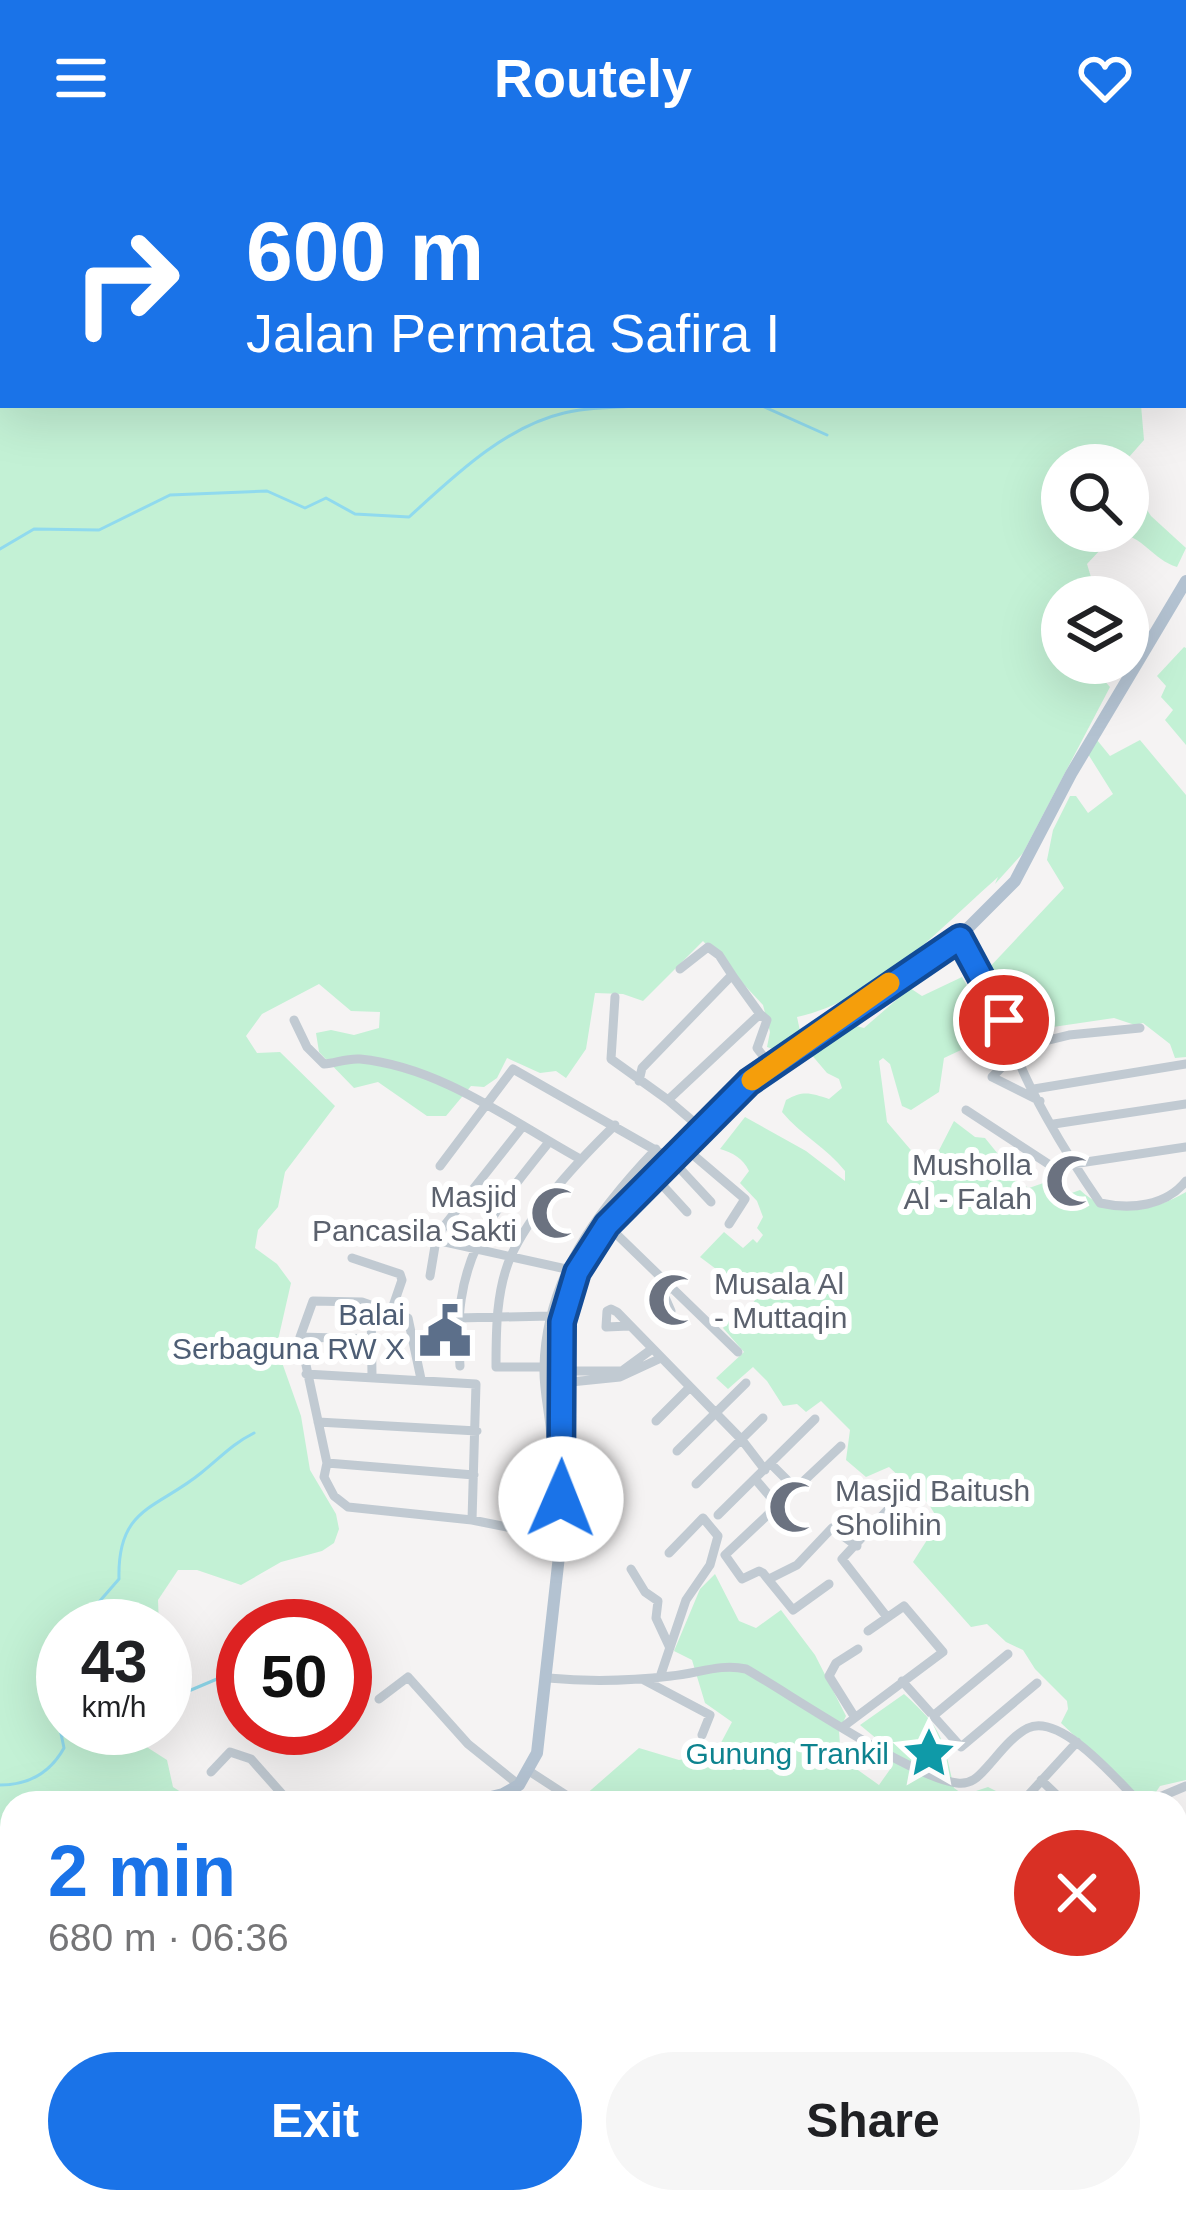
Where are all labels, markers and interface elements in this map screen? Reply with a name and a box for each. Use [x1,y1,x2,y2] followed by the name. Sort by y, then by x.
[48,45,114,111] icon: menu
[1072,45,1138,111] icon: heart
[494,48,692,108] text: Routely
[48,204,204,360] icon: right
[246,204,484,298] text: 600 m
[246,303,780,363] text: Jalan Permata Safira I
[1041,444,1149,684] map controls
[1041,444,1149,552] button: search
[1041,576,1149,684] button: layers
[953,969,1055,1071] pin
[971,987,1037,1053] icon: arrive
[904,1148,1032,1215] place label: Musholla Al - Falah
[1043,1152,1101,1210] mosque icon: Musholla Al - Falah
[312,1180,517,1247] place label: Masjid Pancasila Sakti
[528,1184,586,1242] mosque icon: Masjid Pancasila Sakti
[714,1267,847,1334] place label: Musala Al - Muttaqin
[645,1271,703,1329] mosque icon: Musala Al - Muttaqin
[172,1298,405,1365] place label: Balai Serbaguna RW X
[416,1302,474,1360] public building icon: Balai Serbaguna RW X
[498,1436,624,1562] position arrow
[835,1474,1030,1541] place label: Masjid Baitush Sholihin
[766,1478,824,1536] mosque icon: Masjid Baitush Sholihin
[216,1599,372,1755] speed limit sign: 50
[81,1628,147,1695] text: 43
[81,1690,147,1723] text: km/h
[900,1724,958,1782] place icon: Gunung Trankil
[686,1737,889,1770] place label: Gunung Trankil
[1014,1830,1140,1956] button: close
[48,1831,236,1911] text: 2 min
[48,1916,289,1959] text: 680 m · 06:36
[48,2052,582,2190] button: Exit
[606,2052,1140,2190] button: Share

